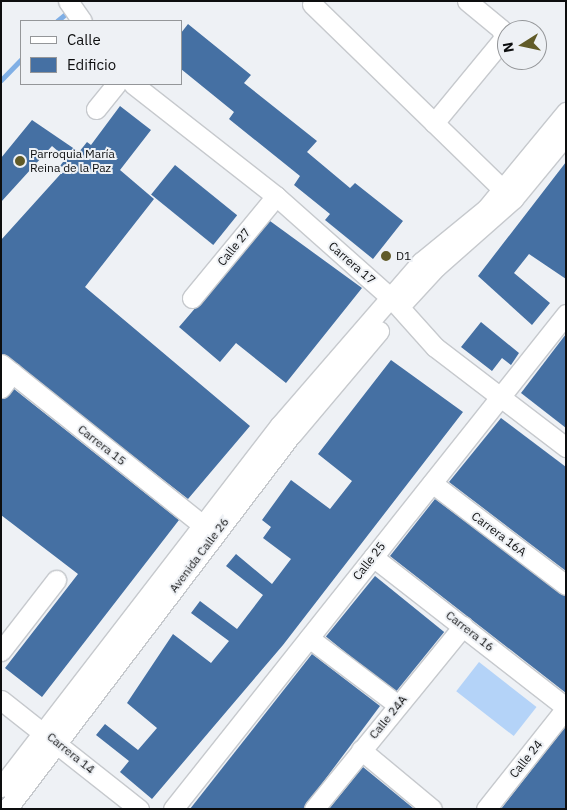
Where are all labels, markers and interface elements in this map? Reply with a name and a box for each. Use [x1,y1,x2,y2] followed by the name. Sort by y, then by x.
[20,20,182,85] legend
[497,20,547,70] north arrow
[67,30,101,49] text: Calle
[498,41,518,54] text: N
[67,55,116,74] text: Edificio
[30,147,115,175] place label: Parroquia María Reina de la Paz
[14,155,26,167] marker: Parroquia María Reina de la Paz
[215,225,253,269] street label: Calle 27
[326,239,378,287] street label: Carrera 17
[396,249,411,263] place label: D1
[380,250,392,262] marker: D1
[75,422,129,468] street label: Carrera 15
[469,509,529,559] street label: Carrera 16A
[166,515,232,595] street label: Avenida Calle 26
[350,539,388,583] street label: Calle 25
[443,608,497,654] street label: Carrera 16
[366,692,410,742] street label: Calle 24A
[44,729,98,777] street label: Carrera 14
[507,737,545,781] street label: Calle 24

